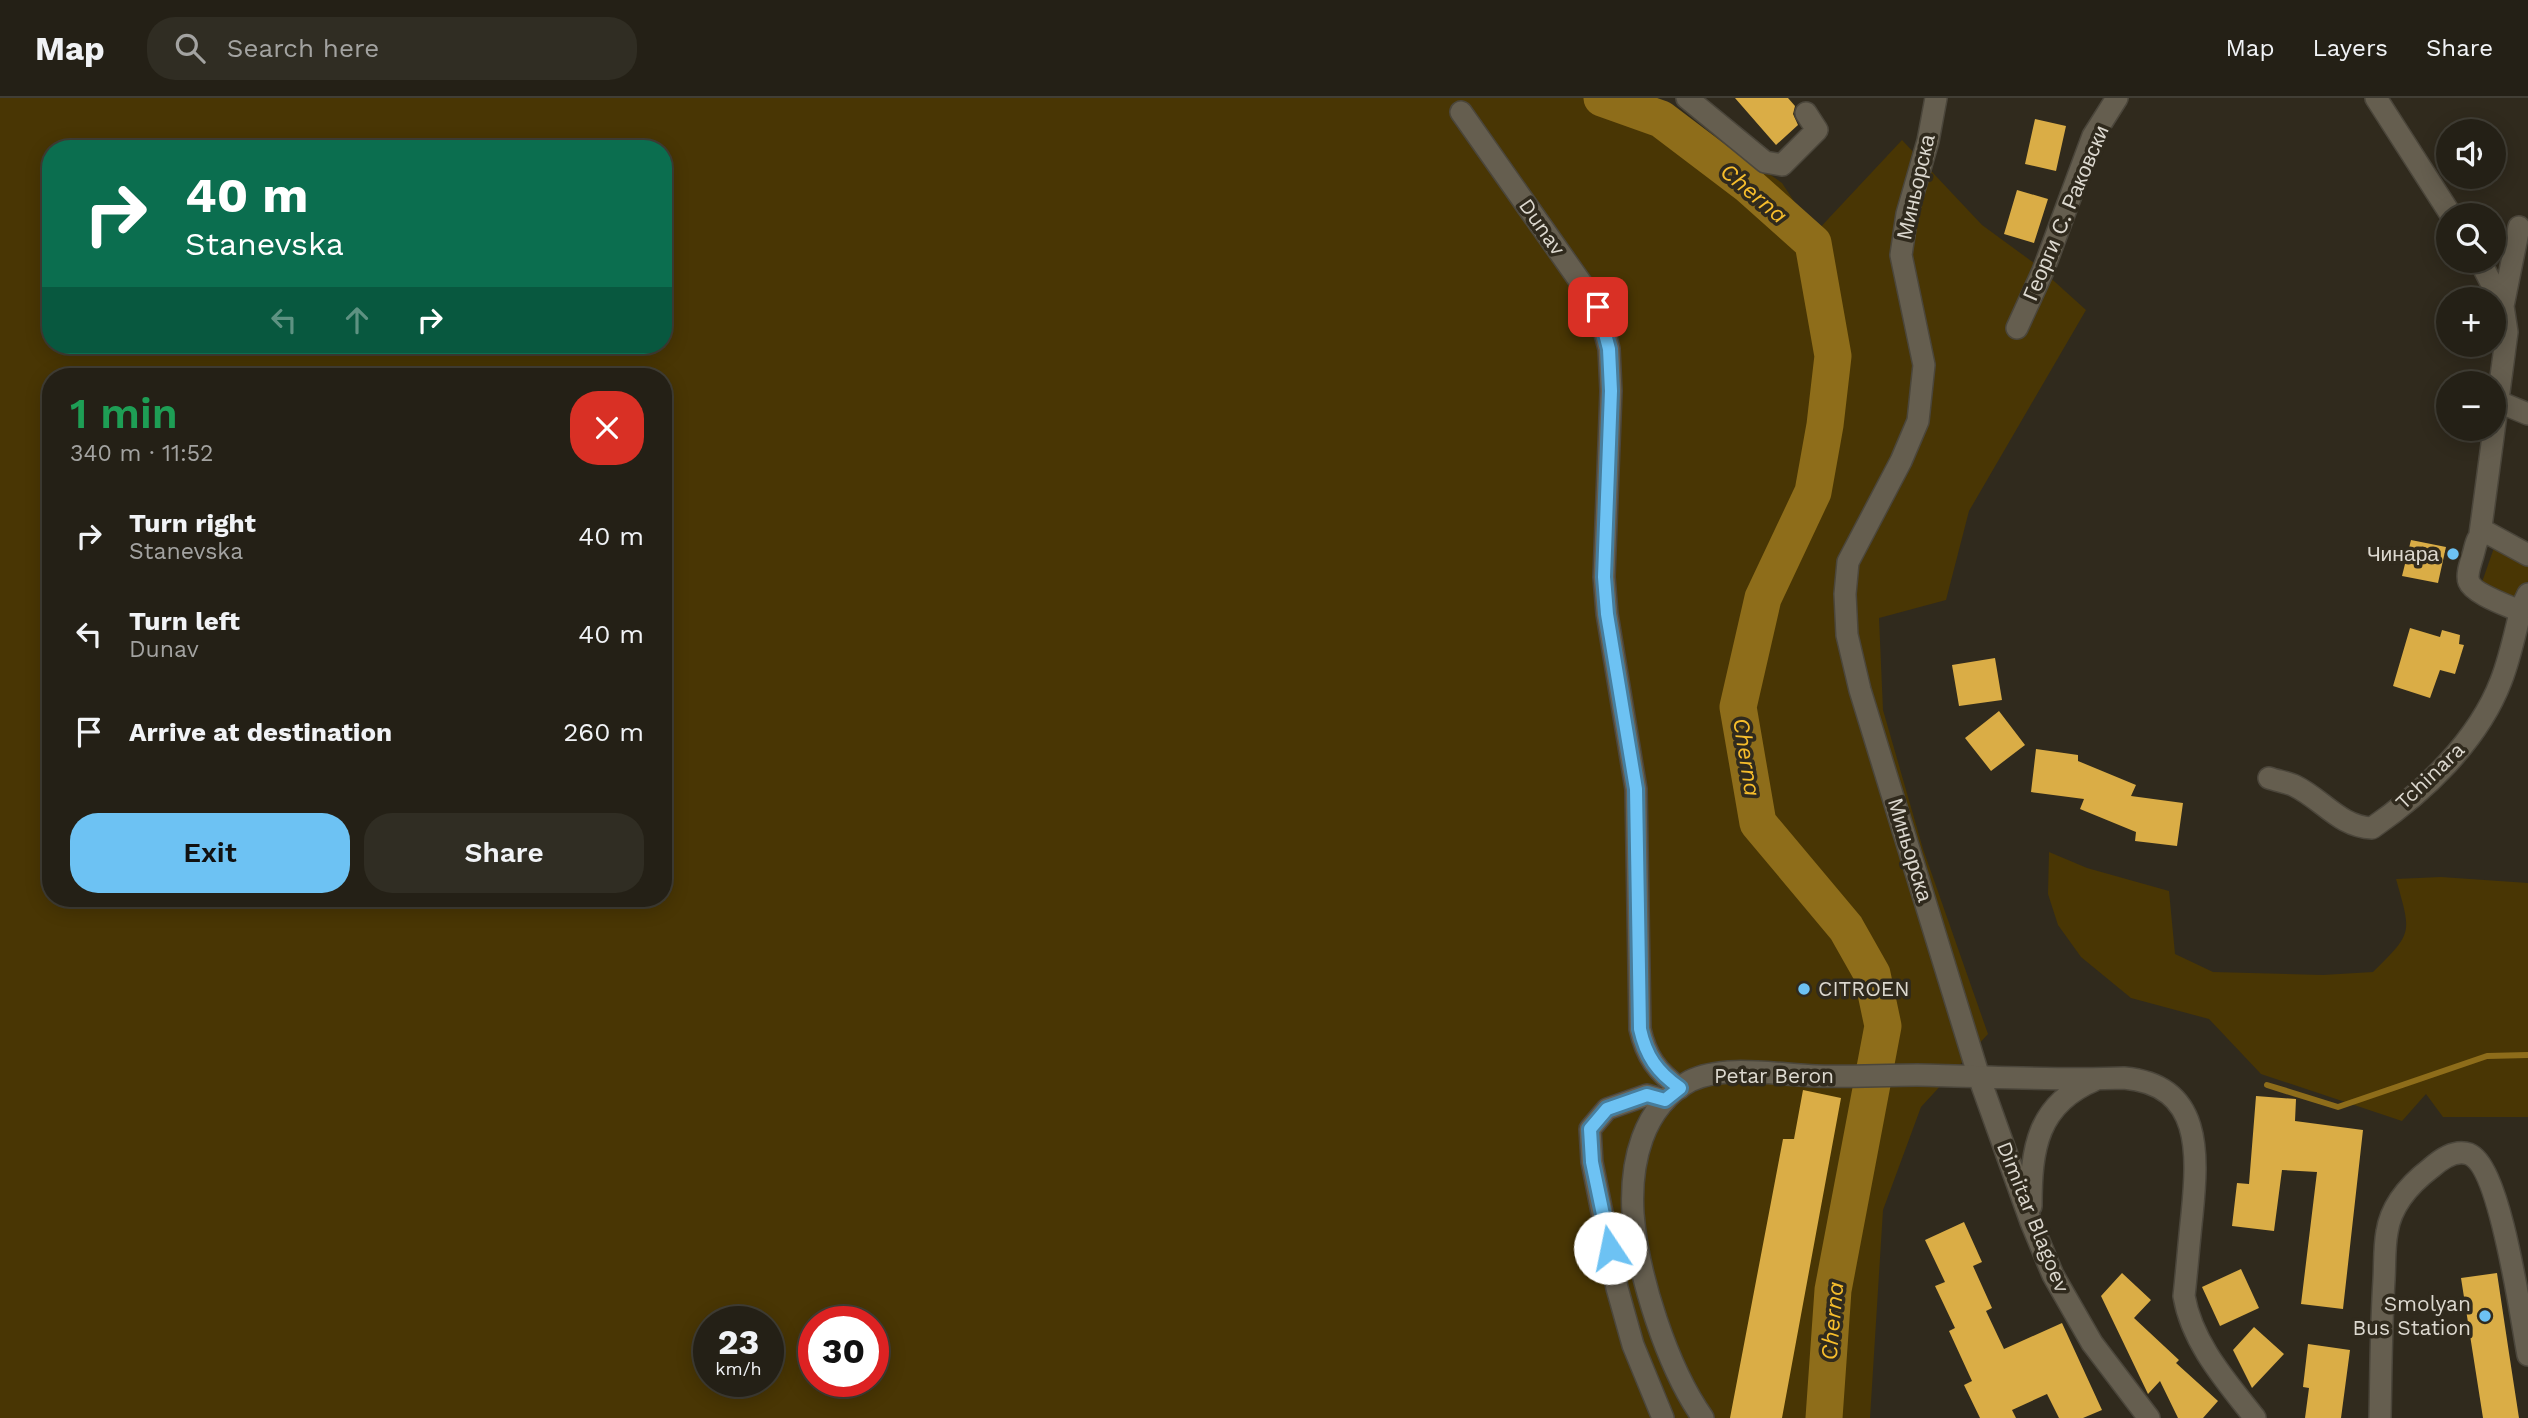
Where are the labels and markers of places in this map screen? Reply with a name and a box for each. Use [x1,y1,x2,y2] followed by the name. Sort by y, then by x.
[1568,277,1628,337] pin
[2367,541,2439,566] place label: Чинара
[2445,546,2461,562] marker: Чинара
[1818,976,1910,1001] place label: CITROEN
[1796,981,1812,997] marker: CITROEN
[2352,1291,2471,1340] place label: Smolyan Bus Station
[2477,1308,2493,1324] marker: Smolyan Bus Station

